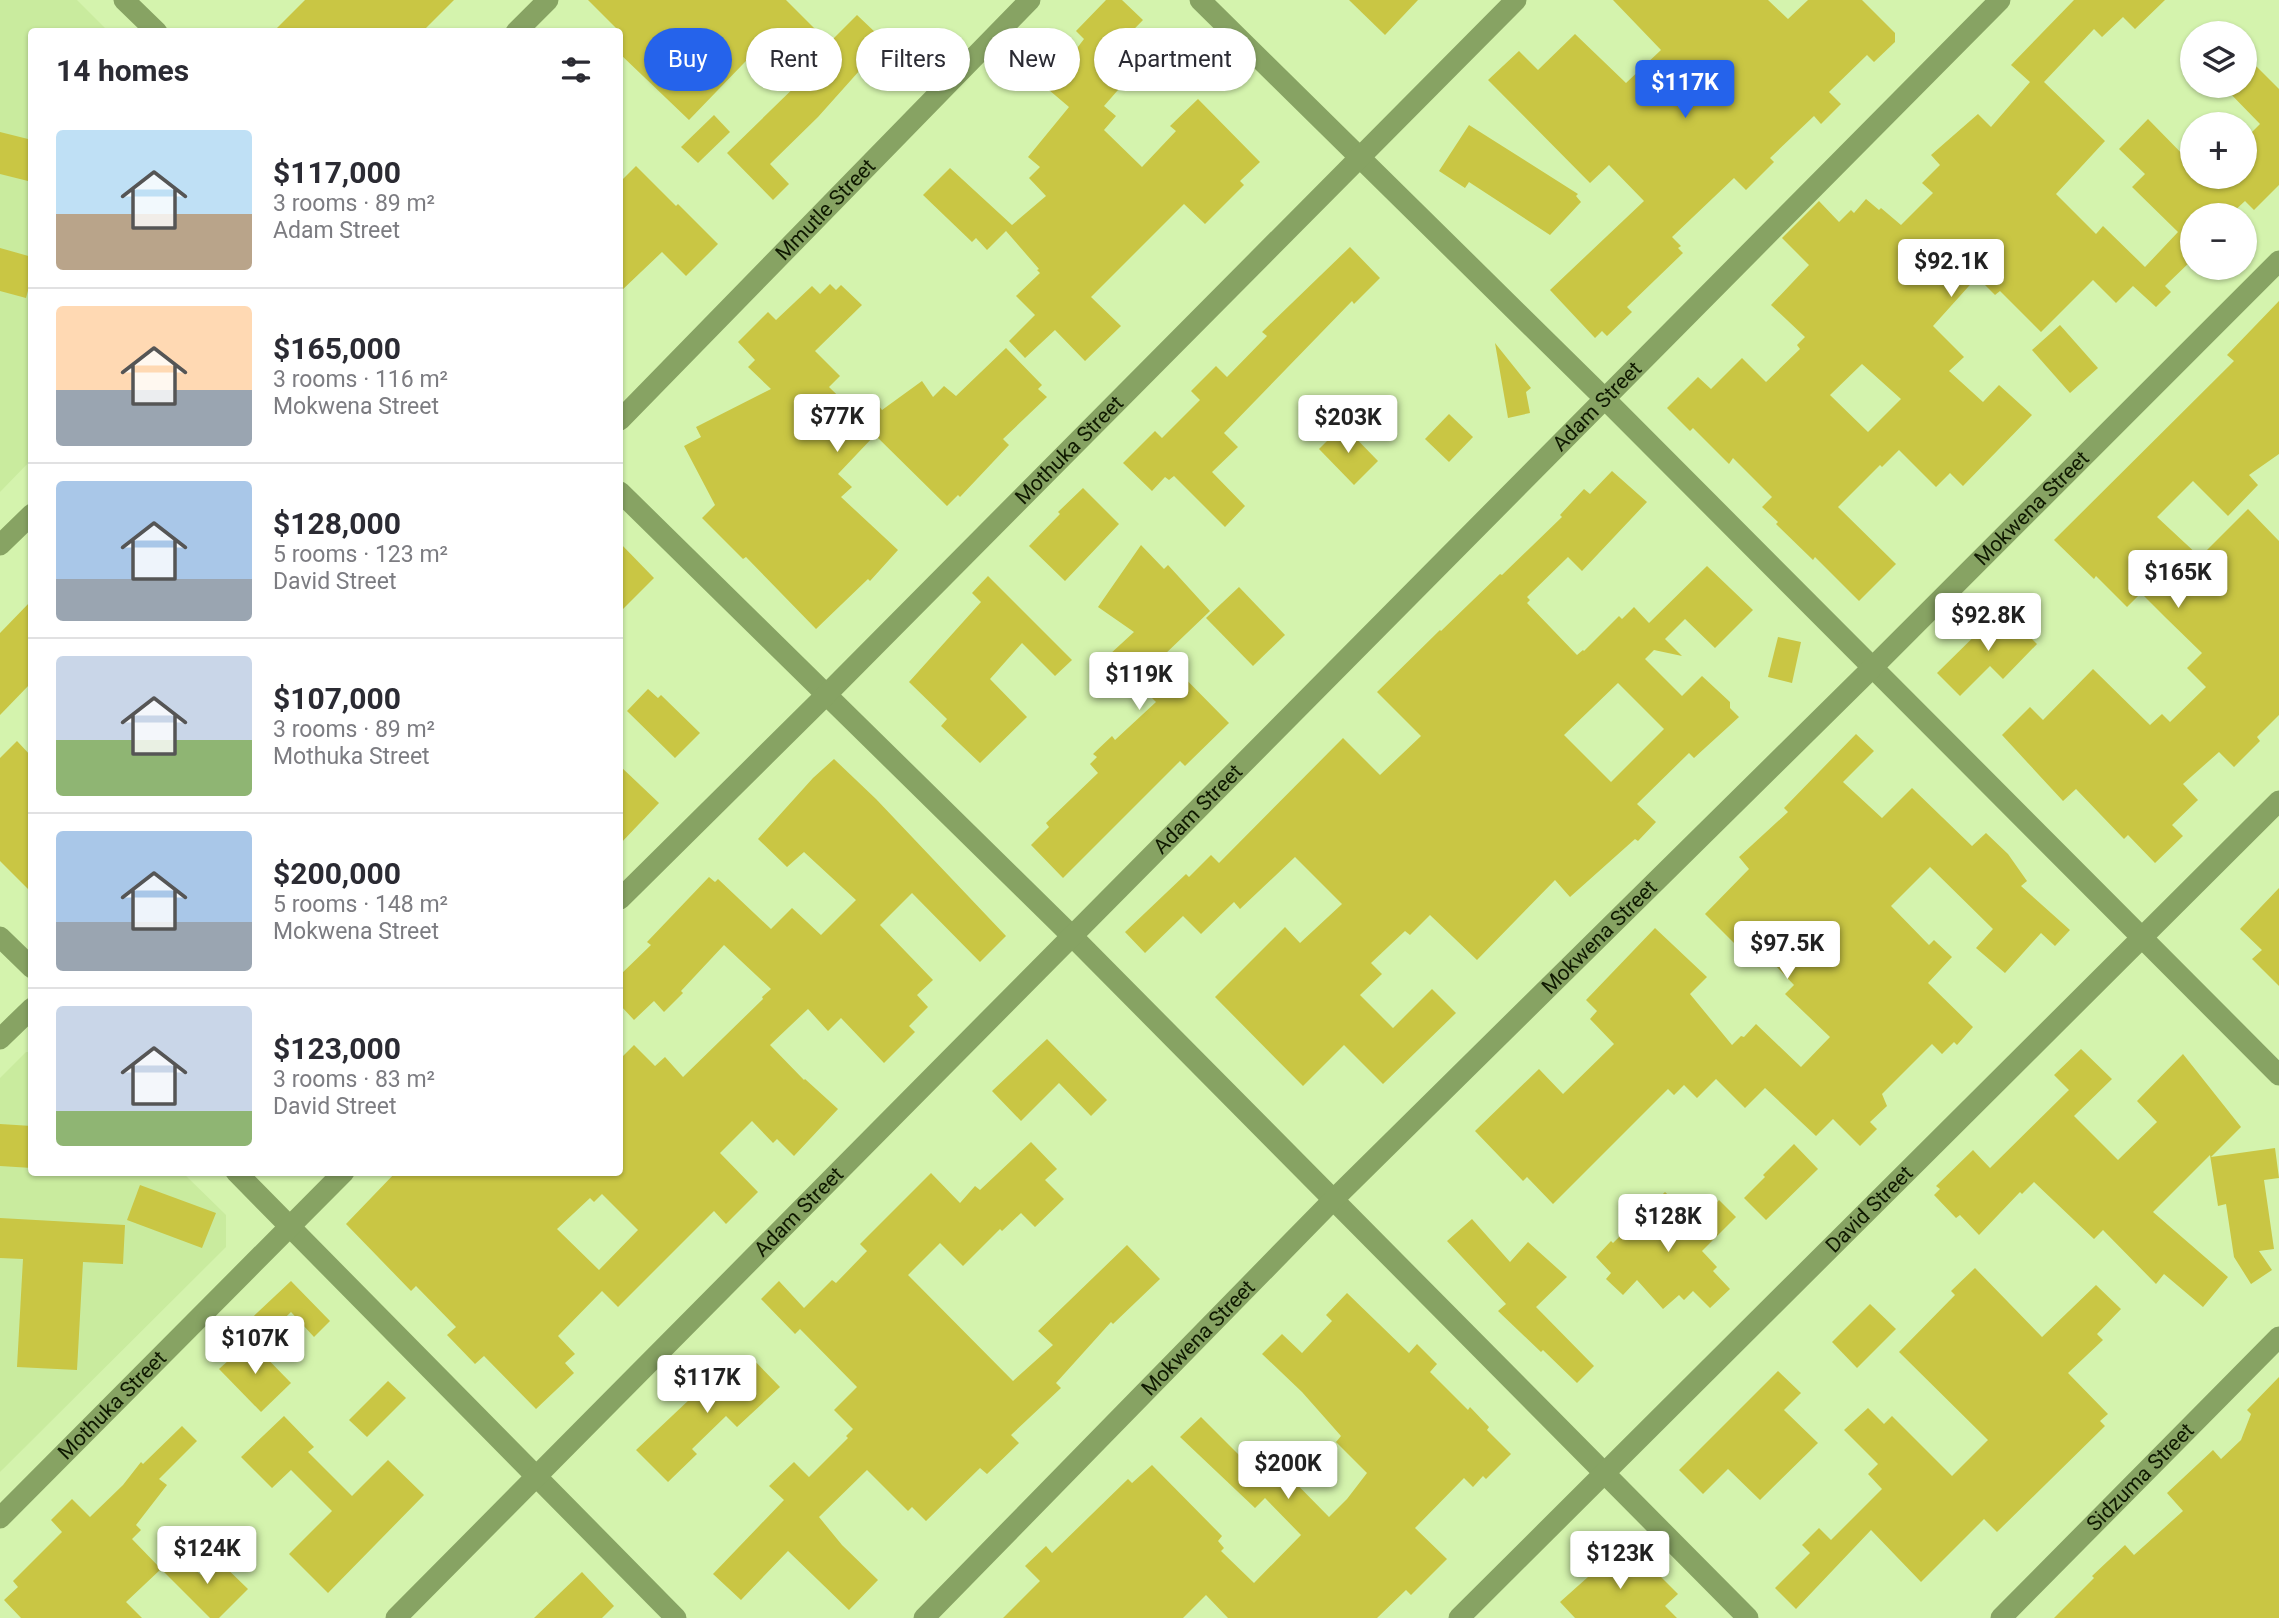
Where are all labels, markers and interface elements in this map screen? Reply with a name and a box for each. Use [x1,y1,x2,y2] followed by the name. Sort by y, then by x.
[2180,21,2257,280] map controls
[2180,21,2257,98] button: layers
[644,28,732,91] chip: Buy
[746,28,842,91] chip: Rent
[856,28,970,91] chip: Filters
[984,28,1080,91] chip: New
[1094,28,1256,91] chip: Apartment
[557,51,595,89] icon: filters
[56,53,189,88] text: 14 homes
[1636,60,1734,120] pin: $117K
[1651,69,1719,96] text: $117K
[2180,112,2257,189] button: +
[771,154,880,265] street label: Mmutle Street
[273,155,401,190] text: $117,000
[112,158,196,242] icon: home
[273,190,435,217] text: 3 rooms · 89 m²
[2180,203,2257,280] button: −
[273,217,400,244] text: Adam Street
[1894,240,2008,299] pin: $92.1K
[1914,248,1988,275] text: $92.1K
[273,331,401,366] text: $165,000
[112,334,196,418] icon: home
[1548,357,1647,456] street label: Adam Street
[273,366,448,393] text: 3 rooms · 116 m²
[1010,391,1128,509] street label: Mothuka Street
[273,393,439,420] text: Mokwena Street
[796,394,878,454] pin: $77K
[1299,396,1397,455] pin: $203K
[810,403,864,430] text: $77K
[1314,404,1382,431] text: $203K
[1970,446,2094,570] street label: Mokwena Street
[273,506,401,541] text: $128,000
[112,509,196,593] icon: home
[273,541,448,568] text: 5 rooms · 123 m²
[2129,550,2227,610] pin: $165K
[2144,559,2212,586] text: $165K
[273,568,397,595] text: David Street
[1931,594,2045,653] pin: $92.8K
[1951,602,2025,629] text: $92.8K
[1090,652,1188,712] pin: $119K
[1105,661,1173,688] text: $119K
[273,681,401,716] text: $107,000
[112,684,196,768] icon: home
[273,716,435,743] text: 3 rooms · 89 m²
[273,743,430,770] text: Mothuka Street
[1149,759,1247,859] street label: Adam Street
[273,856,401,891] text: $200,000
[112,859,196,943] icon: home
[1537,875,1662,999] street label: Mokwena Street
[273,891,448,918] text: 5 rooms · 148 m²
[273,918,439,945] text: Mokwena Street
[1730,922,1844,981] pin: $97.5K
[1750,930,1824,957] text: $97.5K
[273,1031,401,1066] text: $123,000
[112,1034,196,1118] icon: home
[273,1066,435,1093] text: 3 rooms · 83 m²
[273,1093,397,1120] text: David Street
[1821,1161,1918,1258] street label: David Street
[749,1162,848,1261] street label: Adam Street
[1619,1194,1717,1254] pin: $128K
[1634,1203,1702,1230] text: $128K
[1137,1275,1260,1400] street label: Mokwena Street
[206,1316,304,1376] pin: $107K
[221,1325,289,1352] text: $107K
[53,1346,171,1464] street label: Mothuka Street
[658,1356,756,1415] pin: $117K
[673,1364,741,1391] text: $117K
[2082,1418,2199,1536] street label: Sidzuma Street
[1239,1442,1337,1501] pin: $200K
[1254,1450,1322,1477] text: $200K
[158,1526,256,1586] pin: $124K
[1571,1532,1669,1591] pin: $123K
[173,1535,241,1562] text: $124K
[1586,1540,1654,1567] text: $123K

